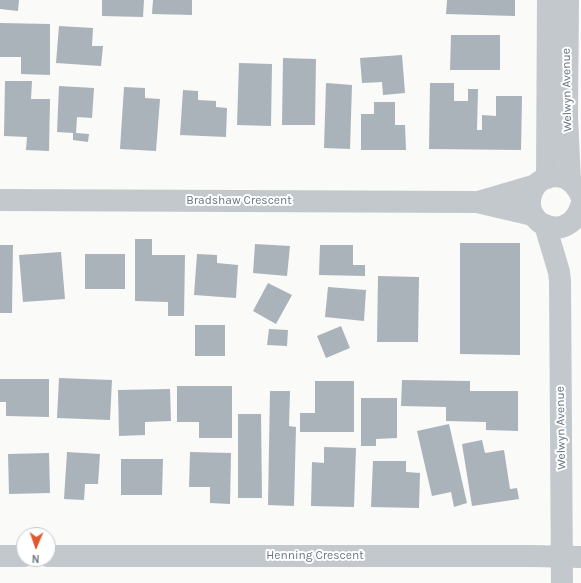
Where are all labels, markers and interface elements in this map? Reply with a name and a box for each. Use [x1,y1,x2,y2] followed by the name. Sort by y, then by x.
[559,48,575,132] street label: Welwyn Avenue
[186,194,292,208] street label: Bradshaw Crescent
[553,386,569,470] street label: Welwyn Avenue
[16,527,56,567] north arrow
[266,549,364,563] street label: Henning Crescent
[31,552,40,565] text: N

